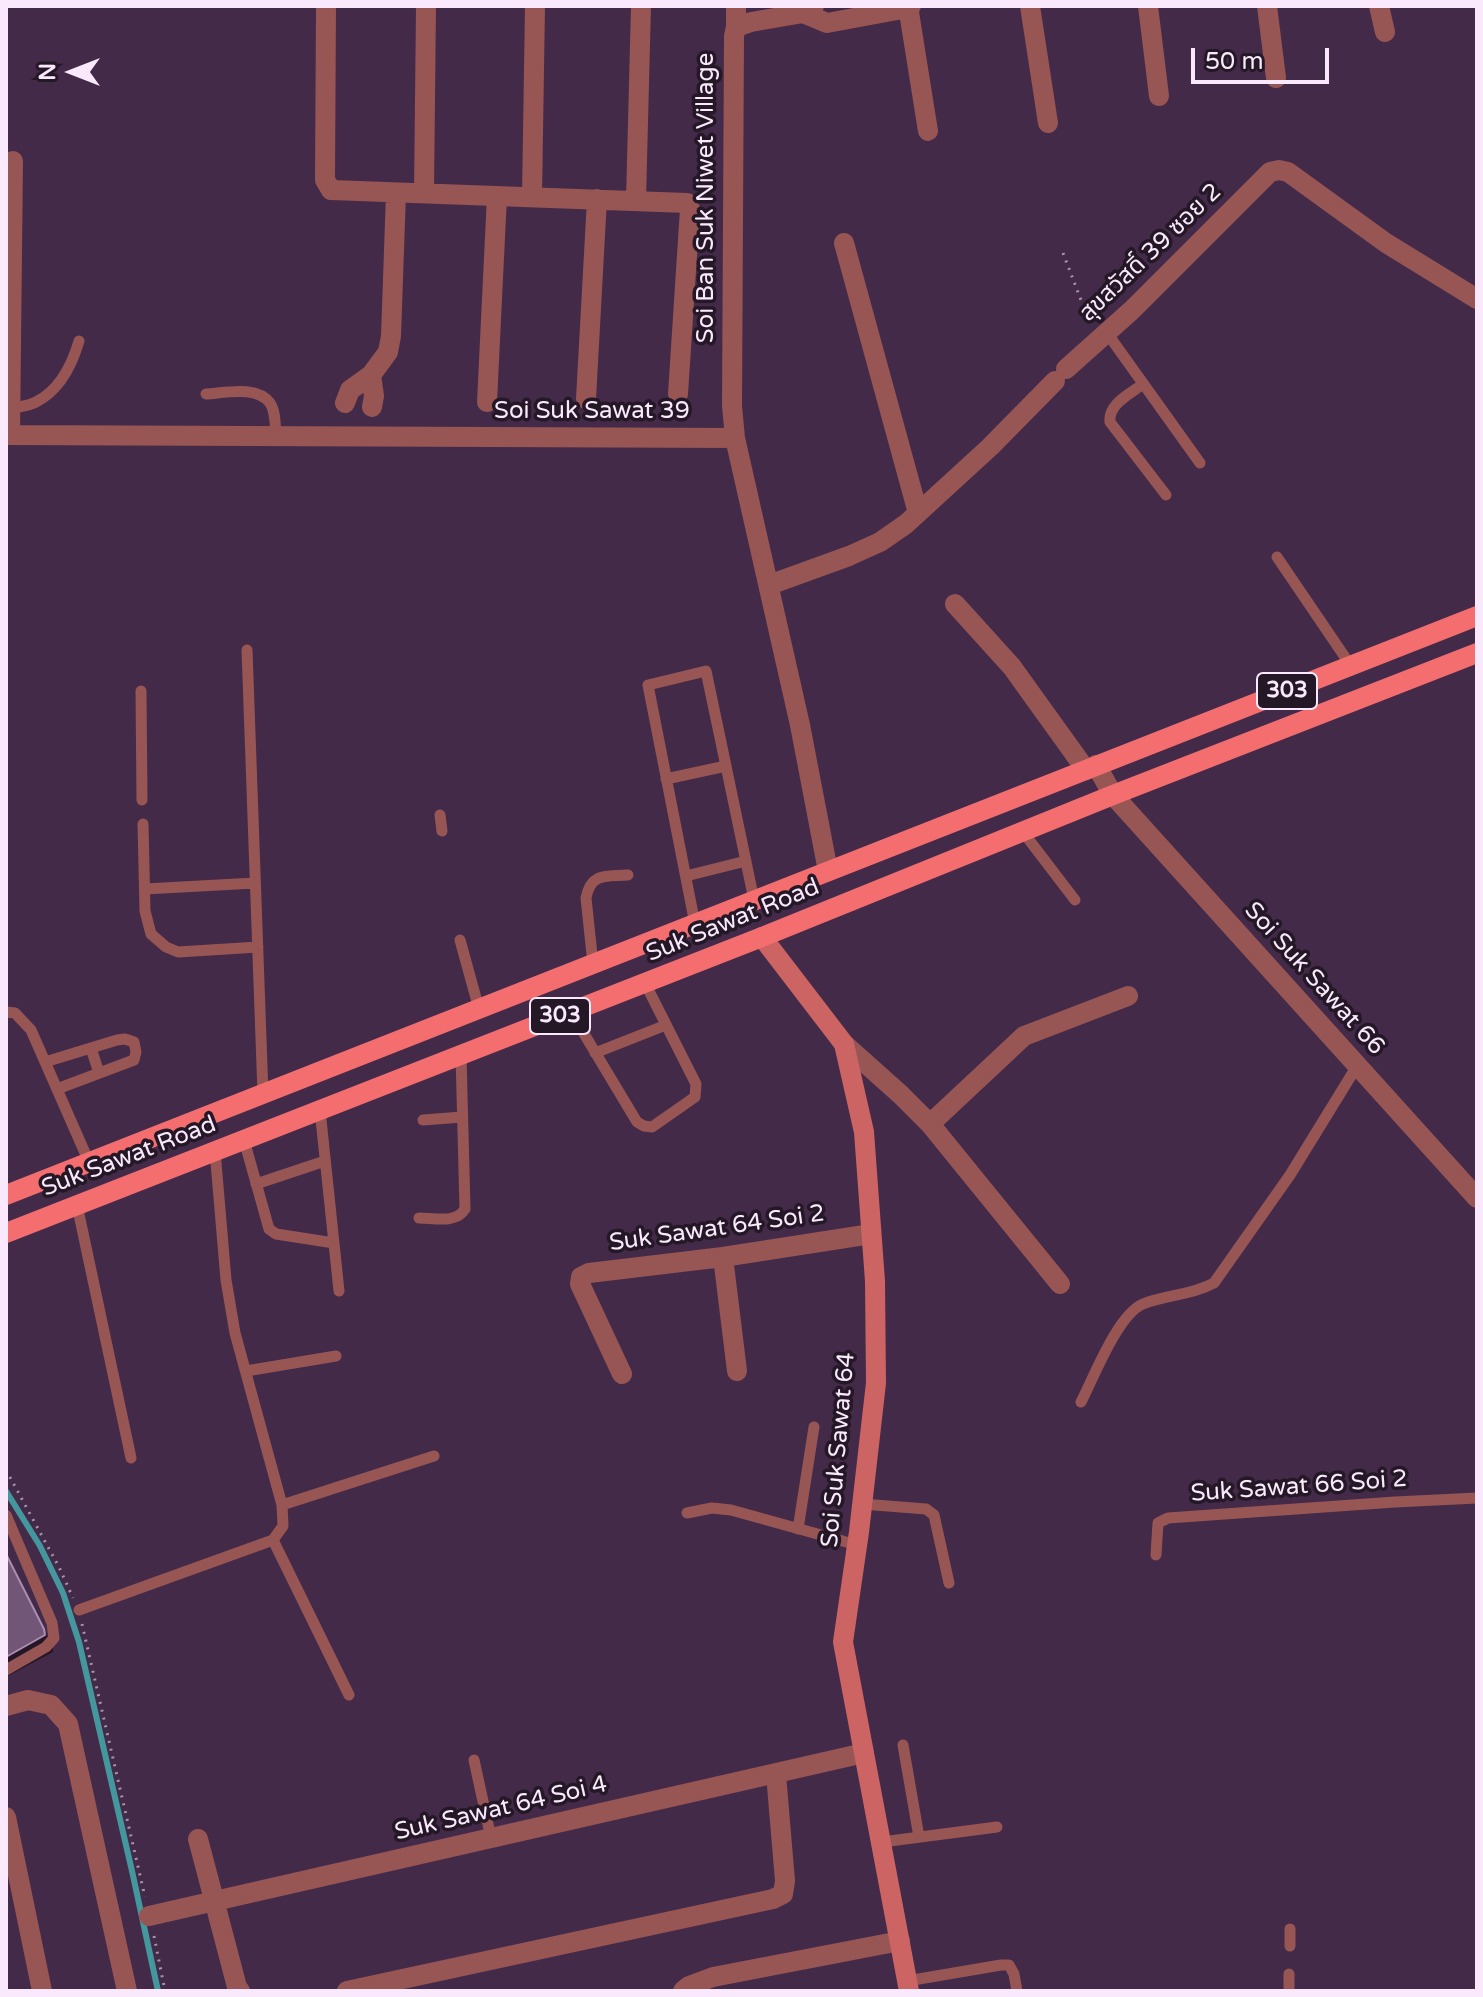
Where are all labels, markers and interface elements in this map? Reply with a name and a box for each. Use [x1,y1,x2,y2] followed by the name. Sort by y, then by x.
[32,32,112,112] north arrow
[1195,32,1333,82] scale bar
[1205,47,1263,76] text: 50 m
[693,53,721,343] street label: Soi Ban Suk Niwet Village
[35,63,61,81] text: N
[1074,178,1228,328] street label: สุขสวัสดิ์ 39 ซอย 2
[494,398,690,426] street label: Soi Suk Sawat 39
[1257,673,1317,709] road number: 303
[642,873,824,969] street label: Suk Sawat Road
[1238,897,1390,1061] street label: Soi Suk Sawat 66
[530,998,590,1034] road number: 303
[38,1111,220,1203] street label: Suk Sawat Road
[608,1200,826,1258] street label: Suk Sawat 64 Soi 2
[816,1351,862,1549] street label: Soi Suk Sawat 64
[1190,1465,1408,1509] street label: Suk Sawat 66 Soi 2
[392,1771,610,1847] street label: Suk Sawat 64 Soi 4

